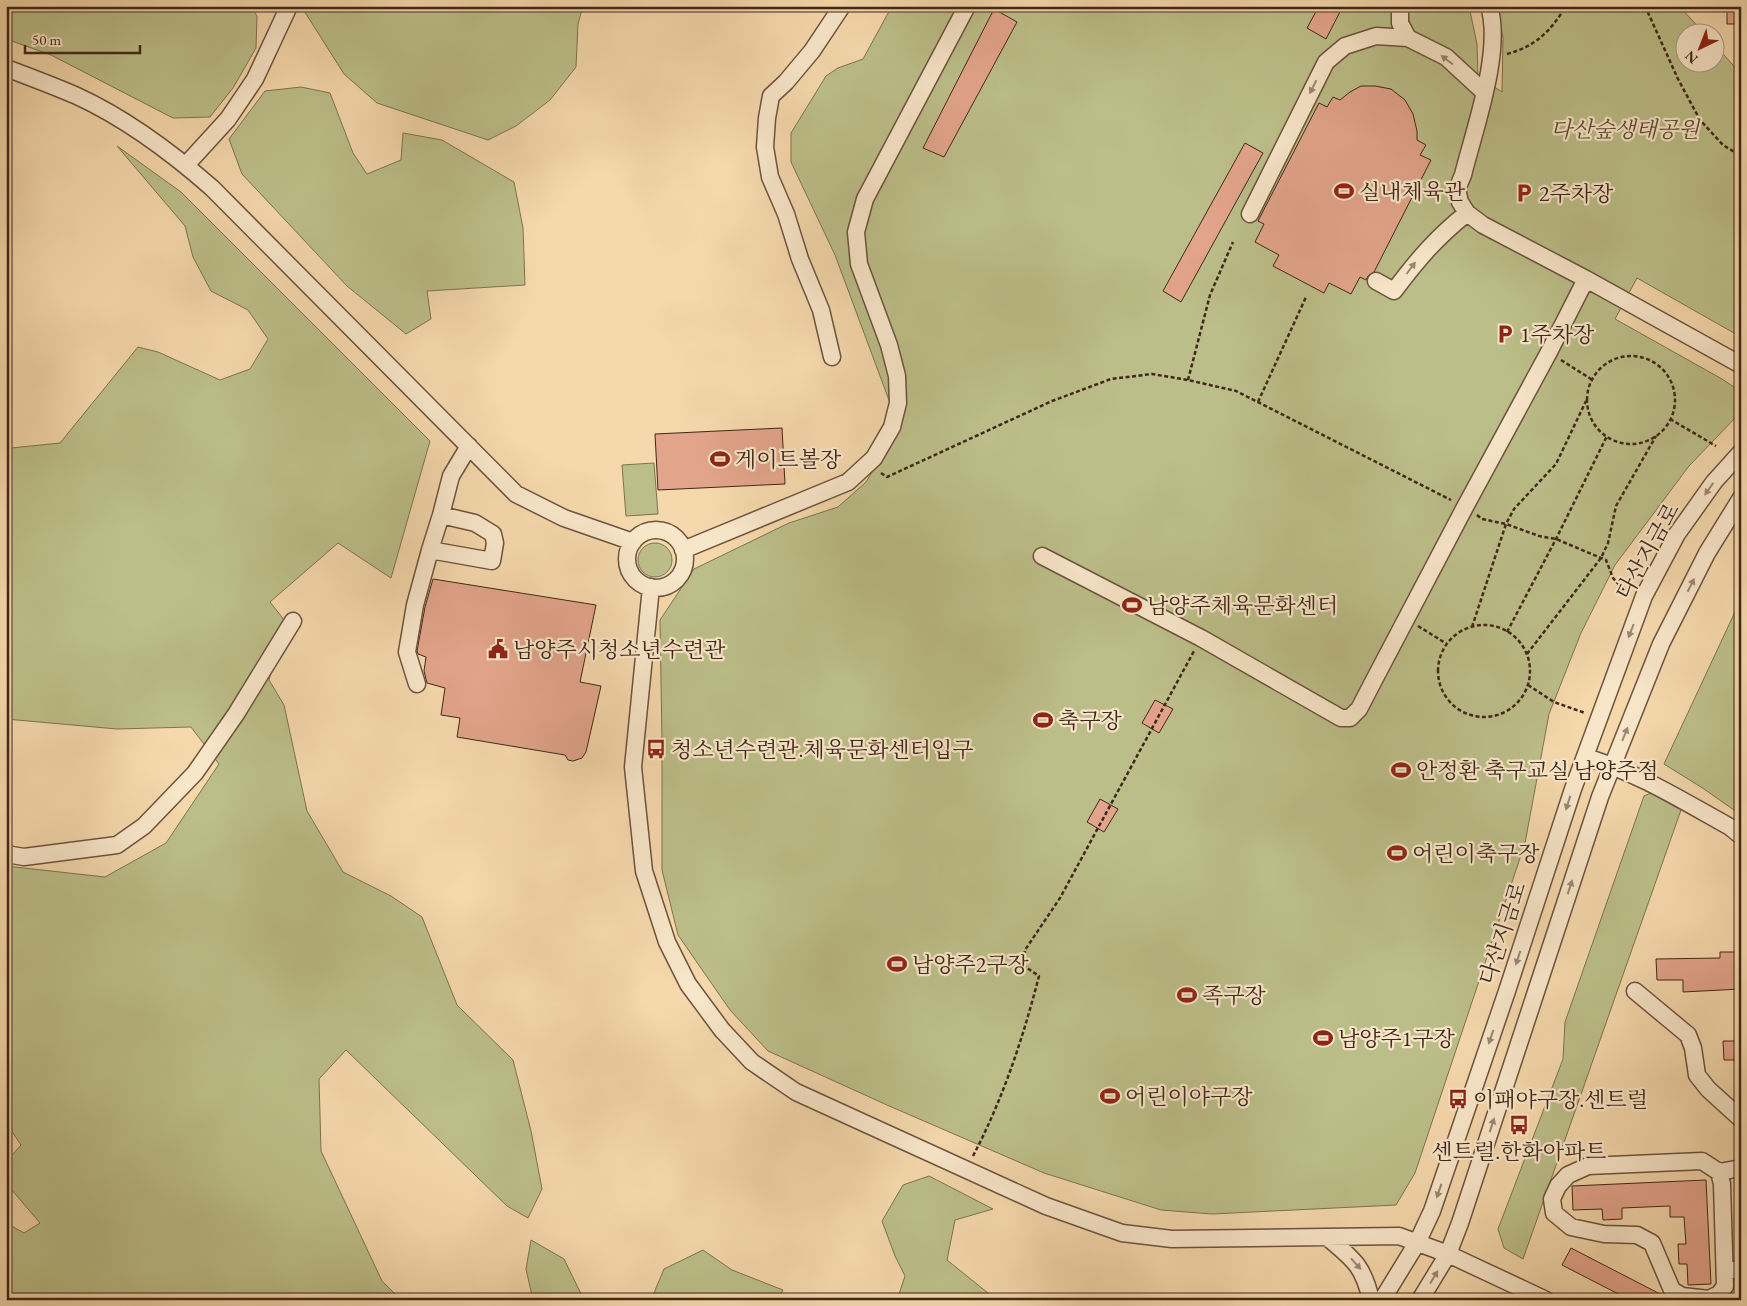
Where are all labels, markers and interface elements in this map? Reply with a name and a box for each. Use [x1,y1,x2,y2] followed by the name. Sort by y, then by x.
[25,22,140,54] scale bar
[1674,22,1724,72] north arrow
[32,30,61,49] text: 50 m
[1680,47,1701,68] text: N
[1441,54,1454,65] one-way arrow
[1309,79,1317,94] one-way arrow
[1551,115,1701,144] park label: 다산숲생태공원
[1359,177,1466,206] place label: 실내체육관
[1539,179,1614,208] place label: 2주차장
[1333,180,1355,202] sports icon: 실내체육관
[1513,182,1535,204] parking icon: 2주차장
[1406,261,1416,275] one-way arrow
[1520,320,1595,349] place label: 1주차장
[1494,323,1516,345] parking icon: 1주차장
[735,445,842,474] place label: 게이트볼장
[709,448,731,470] sports icon: 게이트볼장
[1704,482,1714,496] one-way arrow
[1609,498,1686,605] street label: 다산지금로
[1687,578,1695,592] one-way arrow
[1147,591,1338,620] place label: 남양주체육문화센터
[1121,594,1143,616] sports icon: 남양주체육문화센터
[1627,624,1635,639] one-way arrow
[513,635,726,664] place label: 남양주시청소년수련관
[487,638,509,660] public building icon: 남양주시청소년수련관
[1058,706,1123,735] place label: 축구장
[1032,709,1054,731] sports icon: 축구장
[1622,726,1629,741] one-way arrow
[671,735,974,764] place label: 청소년수련관.체육문화센터입구
[645,738,667,760] bus stop icon: 청소년수련관.체육문화센터입구
[1416,756,1659,785] place label: 안정환 축구교실 남양주점
[1390,759,1412,781] sports icon: 안정환 축구교실 남양주점
[1564,796,1572,811] one-way arrow
[1412,839,1540,868] place label: 어린이축구장
[1386,842,1408,864] sports icon: 어린이축구장
[1472,878,1533,988] street label: 다산지금로
[1567,879,1575,894] one-way arrow
[912,950,1030,979] place label: 남양주2구장
[1513,950,1521,965] one-way arrow
[886,953,908,975] sports icon: 남양주2구장
[1202,981,1267,1010] place label: 족구장
[1176,984,1198,1006] sports icon: 족구장
[1338,1024,1456,1053] place label: 남양주1구장
[1312,1027,1334,1049] sports icon: 남양주1구장
[1487,1030,1495,1045] one-way arrow
[1125,1082,1253,1111] place label: 어린이야구장
[1099,1085,1121,1107] sports icon: 어린이야구장
[1473,1085,1648,1114] place label: 이패야구장.센트럴
[1447,1088,1469,1110] bus stop icon: 이패야구장.센트럴
[1508,1114,1530,1136] bus stop icon: 센트럴.한화아파트
[1489,1118,1496,1133] one-way arrow
[1431,1137,1607,1166] place label: 센트럴.한화아파트
[1435,1184,1443,1199] one-way arrow
[1350,1257,1362,1269] one-way arrow
[1429,1271,1439,1284] one-way arrow

